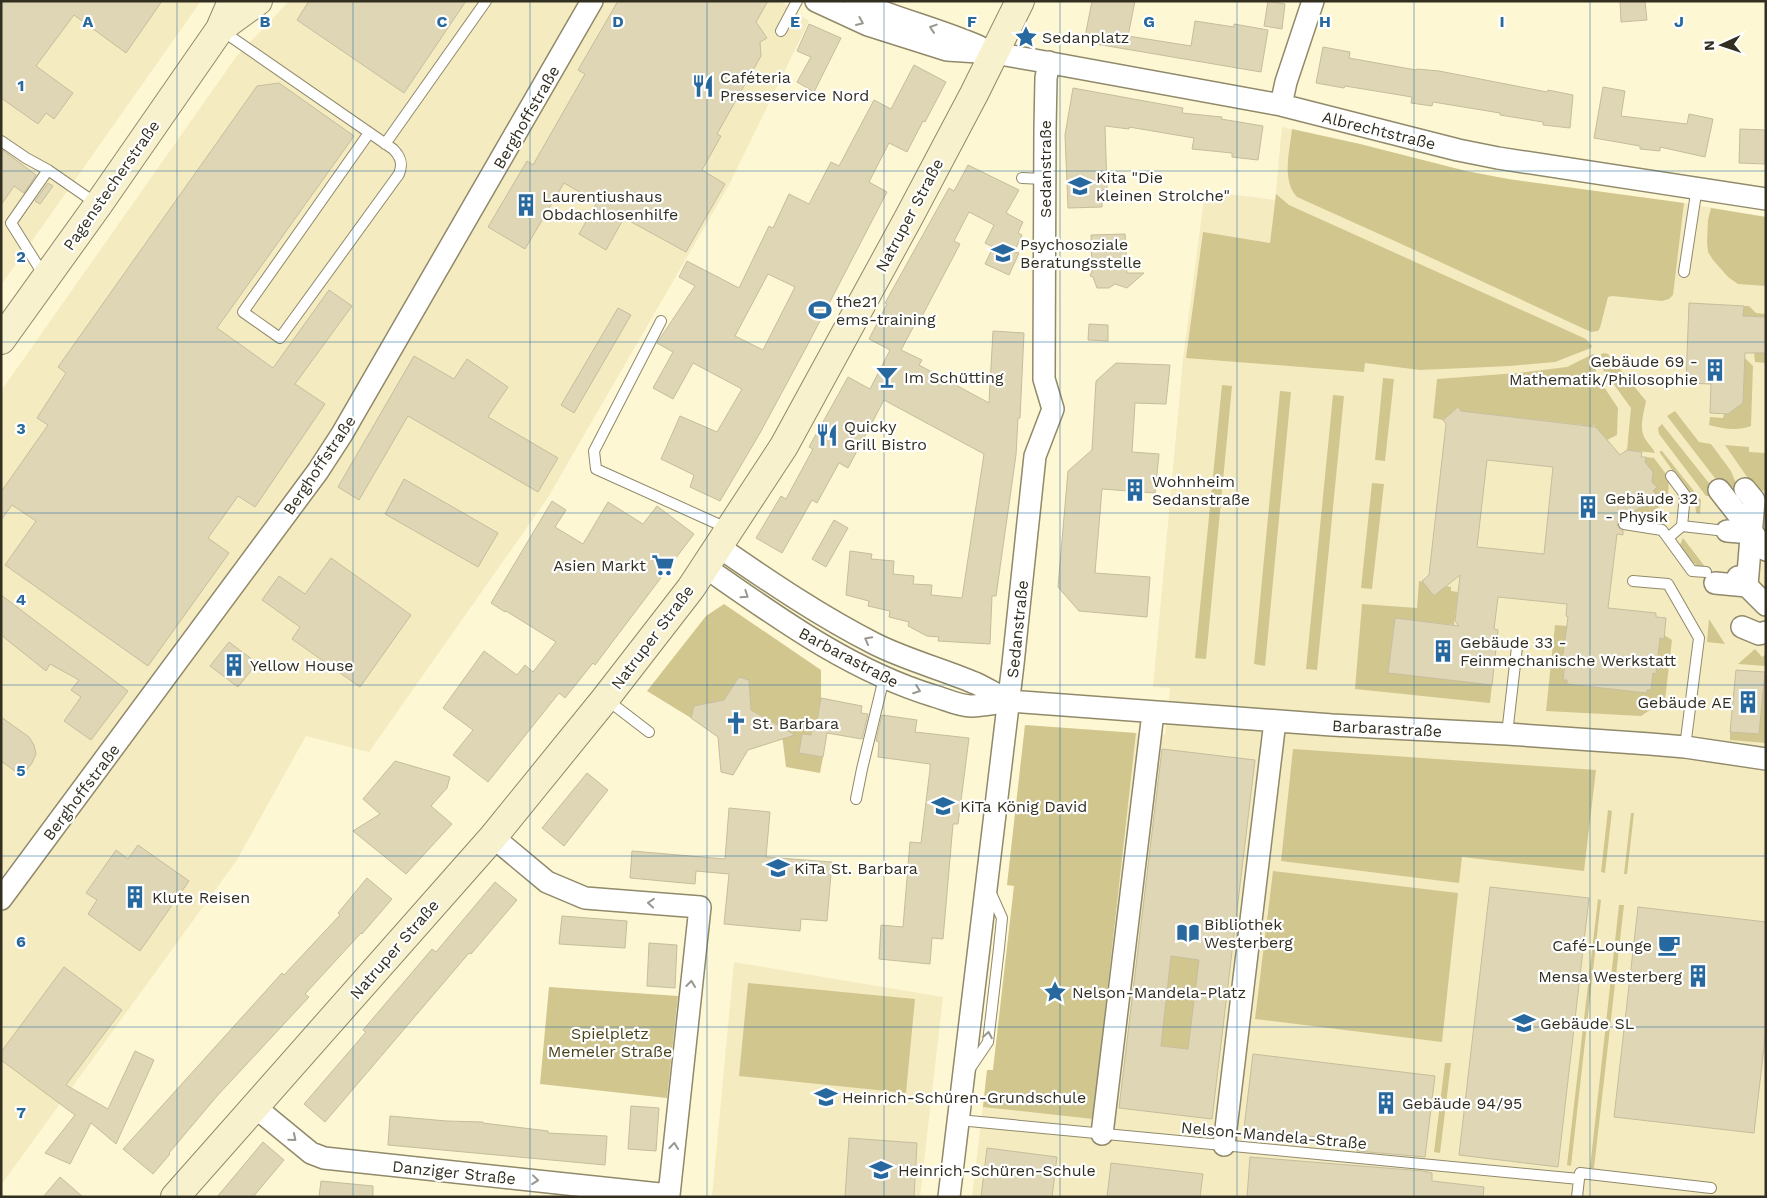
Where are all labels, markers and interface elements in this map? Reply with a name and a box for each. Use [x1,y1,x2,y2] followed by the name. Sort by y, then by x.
[83,12,94,31] text: A
[260,12,271,31] text: B
[437,12,448,31] text: C
[612,12,624,31] text: D
[790,12,800,31] text: E
[967,12,977,31] text: F
[1143,12,1155,31] text: G
[1319,12,1331,31] text: H
[1499,12,1505,31] text: I
[1674,12,1684,31] text: J
[855,15,864,26] one-way arrow
[1697,20,1747,70] north arrow
[929,24,937,34] one-way arrow
[1013,24,1039,50] place icon: Sedanplatz
[1042,28,1129,47] place label: Sedanplatz
[1701,40,1717,51] text: N
[489,62,564,172] street label: Berghoffstraße
[720,68,869,105] place label: Caféteria Presseservice Nord
[690,73,716,99] restaurant icon: Caféteria Presseservice Nord
[18,76,24,95] text: 1
[1320,107,1437,154] street label: Albrechtstraße
[59,116,164,254] street label: Pagenstecherstraße
[1036,120,1055,218] street label: Sedanstraße
[872,155,947,275] street label: Natruper Straße
[1096,168,1230,205] place label: Kita "Die kleinen Strolche"
[1067,173,1093,199] school or university icon: Kita "Die kleinen Strolche"
[542,187,678,224] place label: Laurentiushaus Obdachlosenhilfe
[513,192,539,218] building icon: Laurentiushaus Obdachlosenhilfe
[1020,235,1142,272] place label: Psychosoziale Beratungsstelle
[990,240,1016,266] school or university icon: Psychosoziale Beratungsstelle
[16,247,26,266] text: 2
[836,292,936,329] place label: the21 ems-training
[807,297,833,323] sports icon: the21 ems-training
[1509,352,1698,389] place label: Gebäude 69 - Mathematik/Philosophie
[1702,357,1728,383] building icon: Gebäude 69 - Mathematik/Philosophie
[874,364,900,390] bar icon: Im Schütting
[904,368,1004,387] place label: Im Schütting
[279,412,360,519] street label: Berghoffstraße
[844,417,927,454] place label: Quicky Grill Bistro
[16,419,26,438] text: 3
[814,422,840,448] restaurant icon: Quicky Grill Bistro
[1152,472,1250,509] place label: Wohnheim Sedanstraße
[1122,477,1148,503] building icon: Wohnheim Sedanstraße
[1605,489,1698,526] place label: Gebäude 32 - Physik
[1575,494,1601,520] building icon: Gebäude 32 - Physik
[650,552,676,578] supermarket icon: Asien Markt
[553,556,646,575] place label: Asien Markt
[1003,579,1032,679] street label: Sedanstraße
[607,581,698,693] street label: Natruper Straße
[739,589,749,598] one-way arrow
[16,590,26,609] text: 4
[796,623,902,692] street label: Barbarastraße
[1460,633,1676,670] place label: Gebäude 33 - Feinmechanische Werkstatt
[864,636,873,646] one-way arrow
[1430,638,1456,664] building icon: Gebäude 33 - Feinmechanische Werkstatt
[221,652,247,678] building icon: Yellow House
[250,656,354,675] place label: Yellow House
[912,684,921,694] one-way arrow
[1735,689,1761,715] building icon: Gebäude AE
[1637,693,1732,712] place label: Gebäude AE
[723,710,749,736] church icon: St. Barbara
[752,714,839,733] place label: St. Barbara
[1332,716,1442,741] street label: Barbarastraße
[39,740,124,844] street label: Berghoffstraße
[16,761,26,780] text: 5
[930,793,956,819] school or university icon: KiTa König David
[960,797,1087,816] place label: KiTa König David
[765,855,791,881] school or university icon: KiTa St. Barbara
[794,859,918,878] place label: KiTa St. Barbara
[122,884,148,910] building icon: Klute Reisen
[152,888,250,907] place label: Klute Reisen
[346,896,443,1003] street label: Natruper Straße
[647,898,655,909] one-way arrow
[1204,915,1293,952] place label: Bibliothek Westerberg
[1175,920,1201,946] library icon: Bibliothek Westerberg
[16,932,26,951] text: 6
[1656,932,1682,958] cafe icon: Café-Lounge
[1552,936,1652,955] place label: Café-Lounge
[1685,963,1711,989] building icon: Mensa Westerberg
[1538,967,1682,986] place label: Mensa Westerberg
[1042,979,1068,1005] place icon: Nelson-Mandela-Platz
[685,980,696,988] one-way arrow
[1072,983,1246,1002] place label: Nelson-Mandela-Platz
[1511,1010,1537,1036] school or university icon: Gebäude SL
[1540,1014,1635,1033] place label: Gebäude SL
[548,1024,672,1061] park label: Spielpletz Memeler Straße
[983,1031,993,1040] one-way arrow
[813,1084,839,1110] school or university icon: Heinrich-Schüren-Grundschule
[842,1088,1086,1107] place label: Heinrich-Schüren-Grundschule
[1373,1090,1399,1116] building icon: Gebäude 94/95
[1402,1094,1522,1113] place label: Gebäude 94/95
[16,1103,26,1122] text: 7
[1180,1118,1368,1153] street label: Nelson-Mandela-Straße
[287,1132,296,1141] one-way arrow
[668,1142,679,1150] one-way arrow
[391,1157,517,1188] street label: Danziger Straße
[868,1157,894,1183] school or university icon: Heinrich-Schüren-Schule
[898,1161,1096,1180] place label: Heinrich-Schüren-Schule
[531,1174,539,1185] one-way arrow

